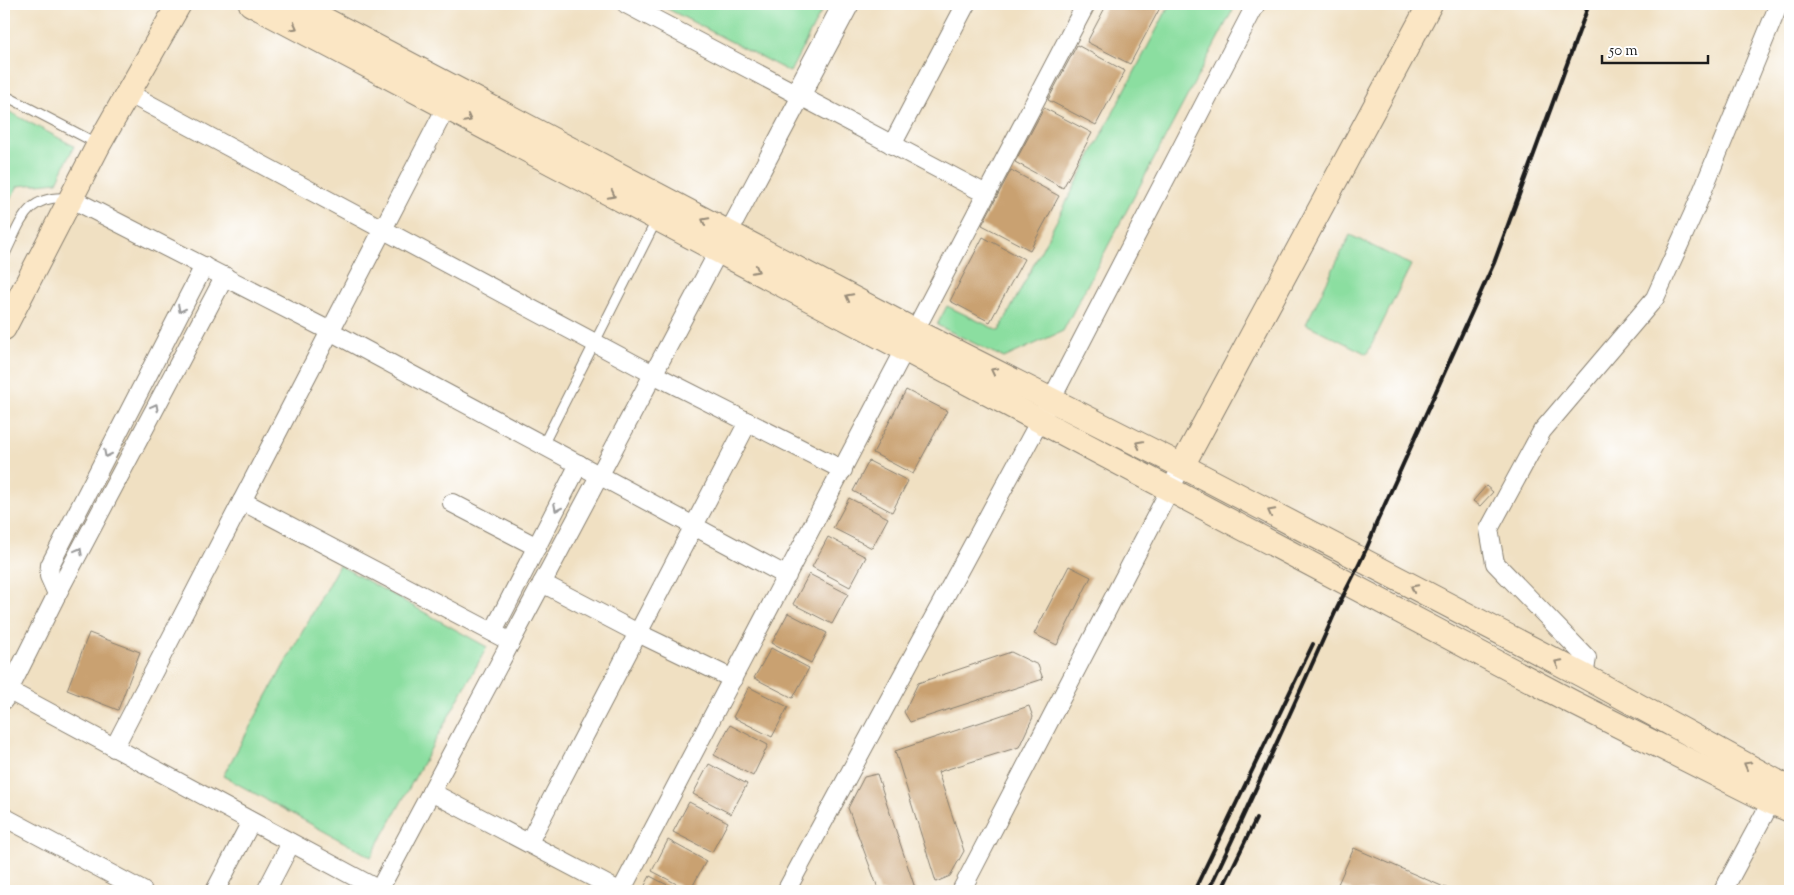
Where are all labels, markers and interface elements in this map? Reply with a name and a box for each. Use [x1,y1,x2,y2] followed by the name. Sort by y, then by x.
[288,21,297,31] one-way arrow
[1602,32,1708,64] scale bar
[1608,41,1638,62] text: 50 m
[463,113,472,123] one-way arrow
[606,189,615,199] one-way arrow
[702,217,711,227] one-way arrow
[751,264,760,274] one-way arrow
[845,293,854,303] one-way arrow
[177,304,187,313] one-way arrow
[990,367,999,377] one-way arrow
[149,403,159,412] one-way arrow
[1135,440,1144,450] one-way arrow
[103,449,113,458] one-way arrow
[553,503,563,512] one-way arrow
[1267,508,1276,518] one-way arrow
[73,547,83,556] one-way arrow
[1411,584,1420,594] one-way arrow
[1555,659,1564,669] one-way arrow
[1744,762,1753,772] one-way arrow

